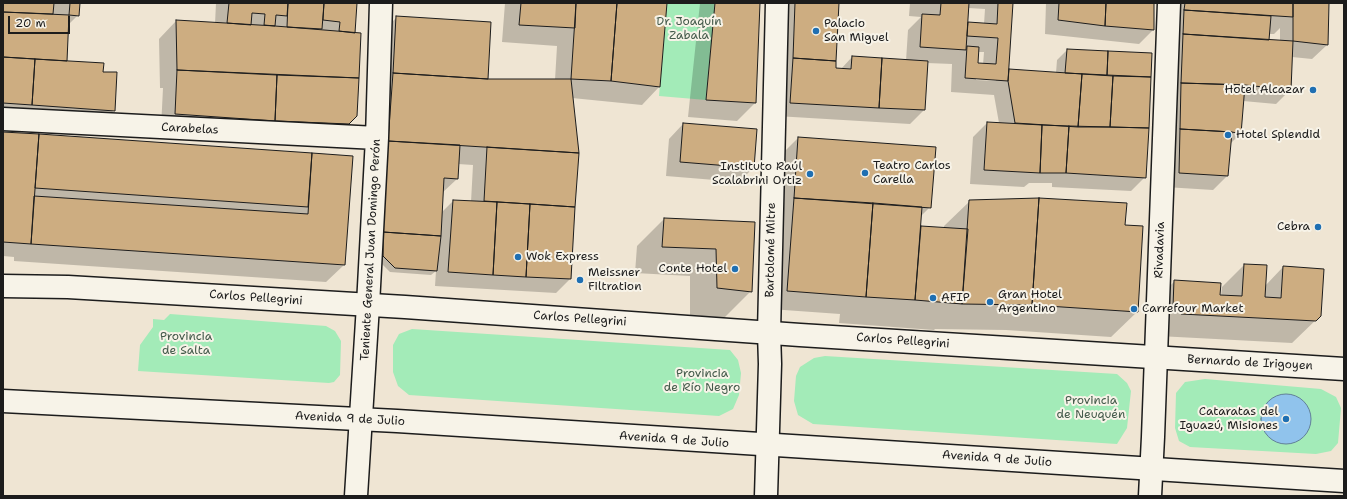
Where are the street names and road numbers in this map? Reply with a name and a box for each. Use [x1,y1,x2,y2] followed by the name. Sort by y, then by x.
[161,120,219,138] street label: Carabelas
[358,139,384,361] street label: Teniente General Juan Domingo Perón
[763,202,779,298] street label: Bartolomé Mitre
[1152,221,1168,279] street label: Rivadavia
[209,288,303,308] street label: Carlos Pellegrini
[533,309,627,329] street label: Carlos Pellegrini
[856,331,950,351] street label: Carlos Pellegrini
[1187,353,1313,373] street label: Bernardo de Irigoyen
[295,409,405,429] street label: Avenida 9 de Julio
[619,429,729,451] street label: Avenida 9 de Julio
[942,448,1052,470] street label: Avenida 9 de Julio

